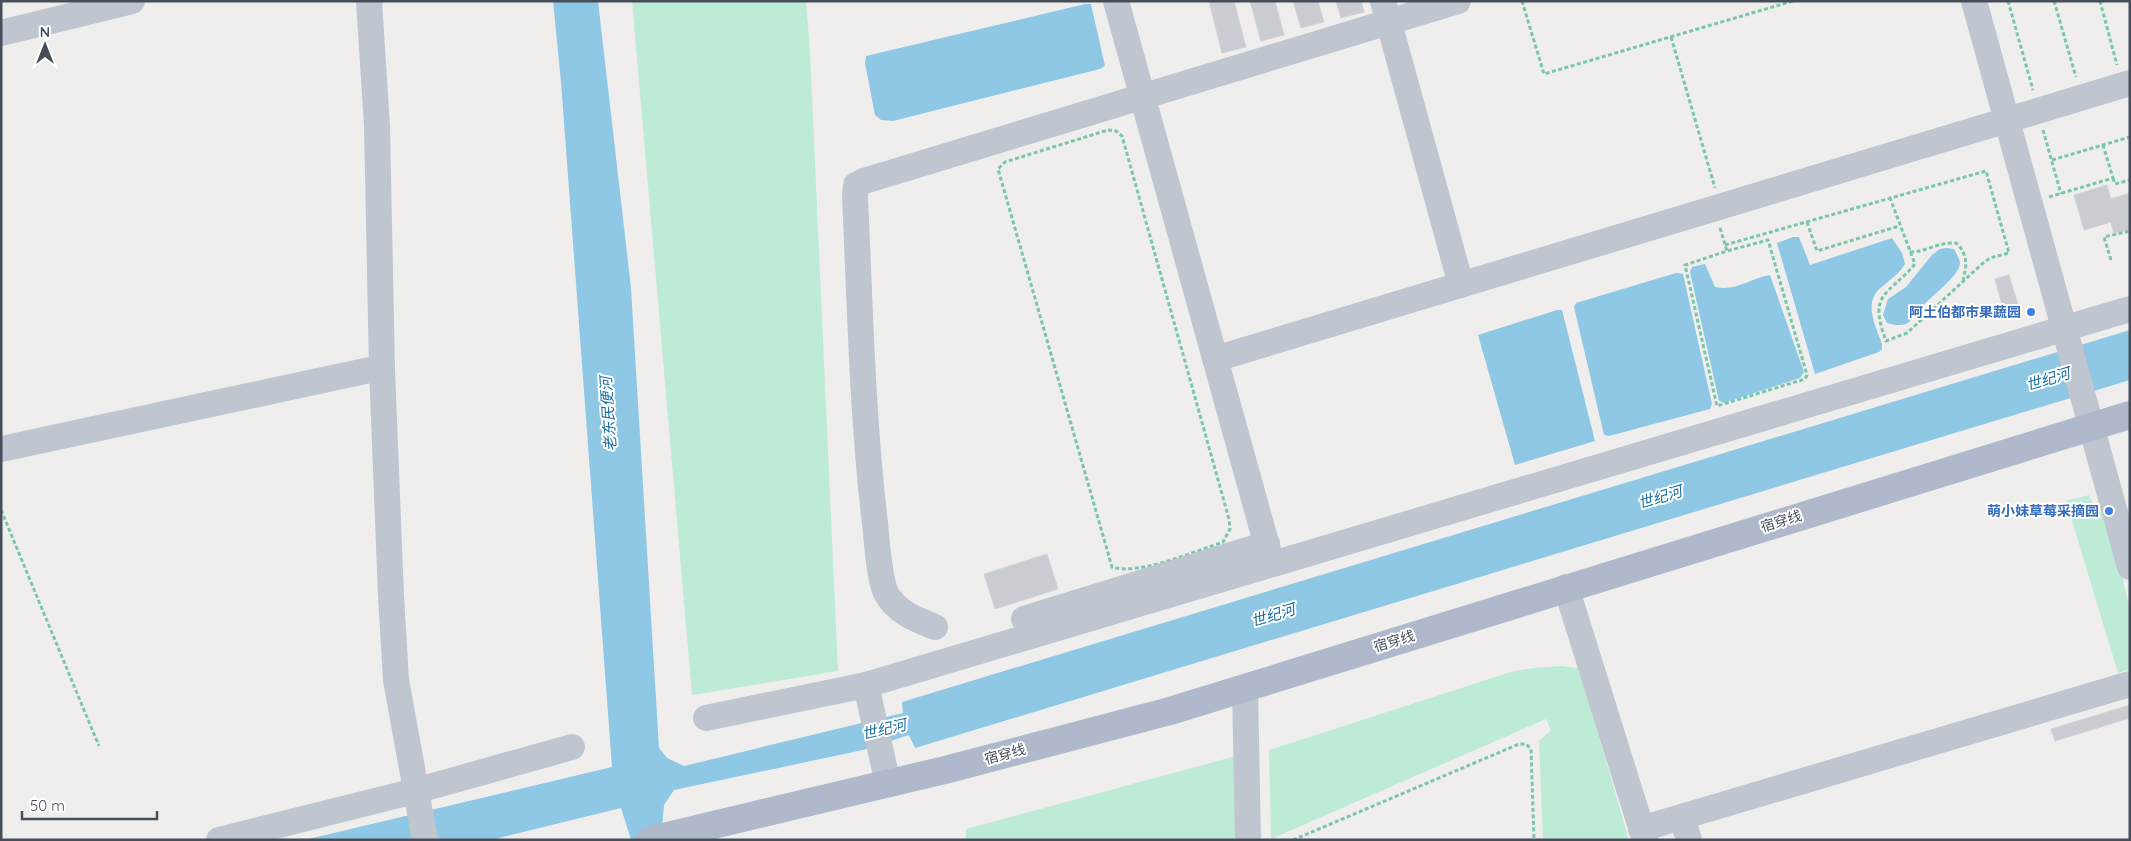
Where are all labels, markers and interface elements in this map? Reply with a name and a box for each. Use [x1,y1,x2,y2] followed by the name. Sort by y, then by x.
[20,20,70,70] north arrow
[40,23,50,41] text: N
[1909,303,2021,321] place label: 阿土伯都市果蔬园
[2025,306,2037,318] marker: 阿土伯都市果蔬园
[2024,362,2075,395] water label: 世纪河
[596,373,620,452] water label: 老东民便河
[1636,480,1687,513] water label: 世纪河
[1987,502,2099,520] place label: 萌小妹草莓采摘园
[2103,505,2115,517] marker: 萌小妹草莓采摘园
[1758,506,1804,536] street label: 宿穿线
[1249,598,1300,631] water label: 世纪河
[1371,626,1417,656] street label: 宿穿线
[860,714,911,743] water label: 世纪河
[982,740,1028,768] street label: 宿穿线
[22,788,158,820] scale bar
[30,796,65,815] text: 50 m

